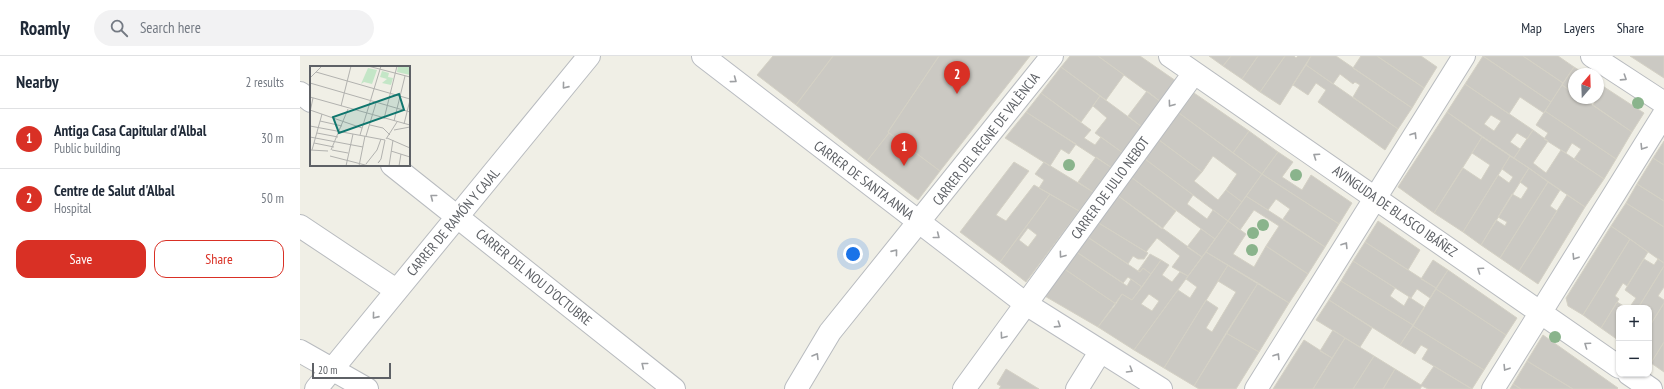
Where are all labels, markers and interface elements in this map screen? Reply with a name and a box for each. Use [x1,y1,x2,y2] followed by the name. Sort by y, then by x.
[94,10,374,46] search box
[20,16,70,40] text: Roamly
[108,17,130,39] icon: search
[140,18,201,37] text: Search here
[1521,19,1542,37] text: Map
[1564,19,1595,37] text: Layers
[1617,19,1644,37] text: Share
[944,61,970,94] pin: 2
[310,66,410,166] inset map
[1568,68,1604,104] north arrow
[928,69,1044,209] street label: CARRER DEL REGNE DE VALÈNCIA
[16,71,59,93] text: Nearby
[1620,73,1627,80] one-way arrow
[245,74,284,91] text: 2 results
[729,75,736,82] one-way arrow
[562,82,569,89] one-way arrow
[1169,100,1176,107] one-way arrow
[54,121,206,140] text: Antiga Casa Capitular d'Albal
[26,130,32,147] text: 1
[261,130,284,147] text: 30 m
[1410,132,1417,139] one-way arrow
[891,133,917,166] pin: 1
[1067,133,1154,243] street label: CARRER DE JULIO NEBOT
[810,136,918,224] street label: CARRER DE SANTA ANNA
[54,140,121,157] text: Public building
[1641,143,1648,150] one-way arrow
[1313,153,1320,161] one-way arrow
[1329,161,1461,261] street label: AVINGUDA DE BLASCO IBÁÑEZ
[403,164,504,280] street label: CARRER DE RAMÓN Y CAJAL
[54,181,175,200] text: Centre de Salut d'Albal
[26,190,32,207] text: 2
[261,190,284,207] text: 50 m
[430,194,437,201] one-way arrow
[54,200,91,217] text: Hospital
[472,225,596,329] street label: CARRER DEL NOU D'OCTUBRE
[932,231,939,238] one-way arrow
[16,240,146,278] button: Save
[154,240,284,278] button: Share
[1341,243,1348,250] one-way arrow
[843,244,863,264] your location
[890,250,897,257] one-way arrow
[1060,250,1067,257] one-way arrow
[1572,253,1579,260] one-way arrow
[1478,268,1485,275] one-way arrow
[1616,305,1652,377] map controls
[1616,305,1652,341] button: +
[373,312,380,319] one-way arrow
[1054,320,1061,328] one-way arrow
[1001,331,1008,338] one-way arrow
[1616,341,1652,377] button: −
[1584,342,1591,350] one-way arrow
[811,353,819,360] one-way arrow
[1272,353,1280,360] one-way arrow
[312,361,391,380] scale bar
[641,362,648,369] one-way arrow
[318,363,337,377] text: 20 m
[1503,364,1511,371] one-way arrow
[1126,366,1133,373] one-way arrow

